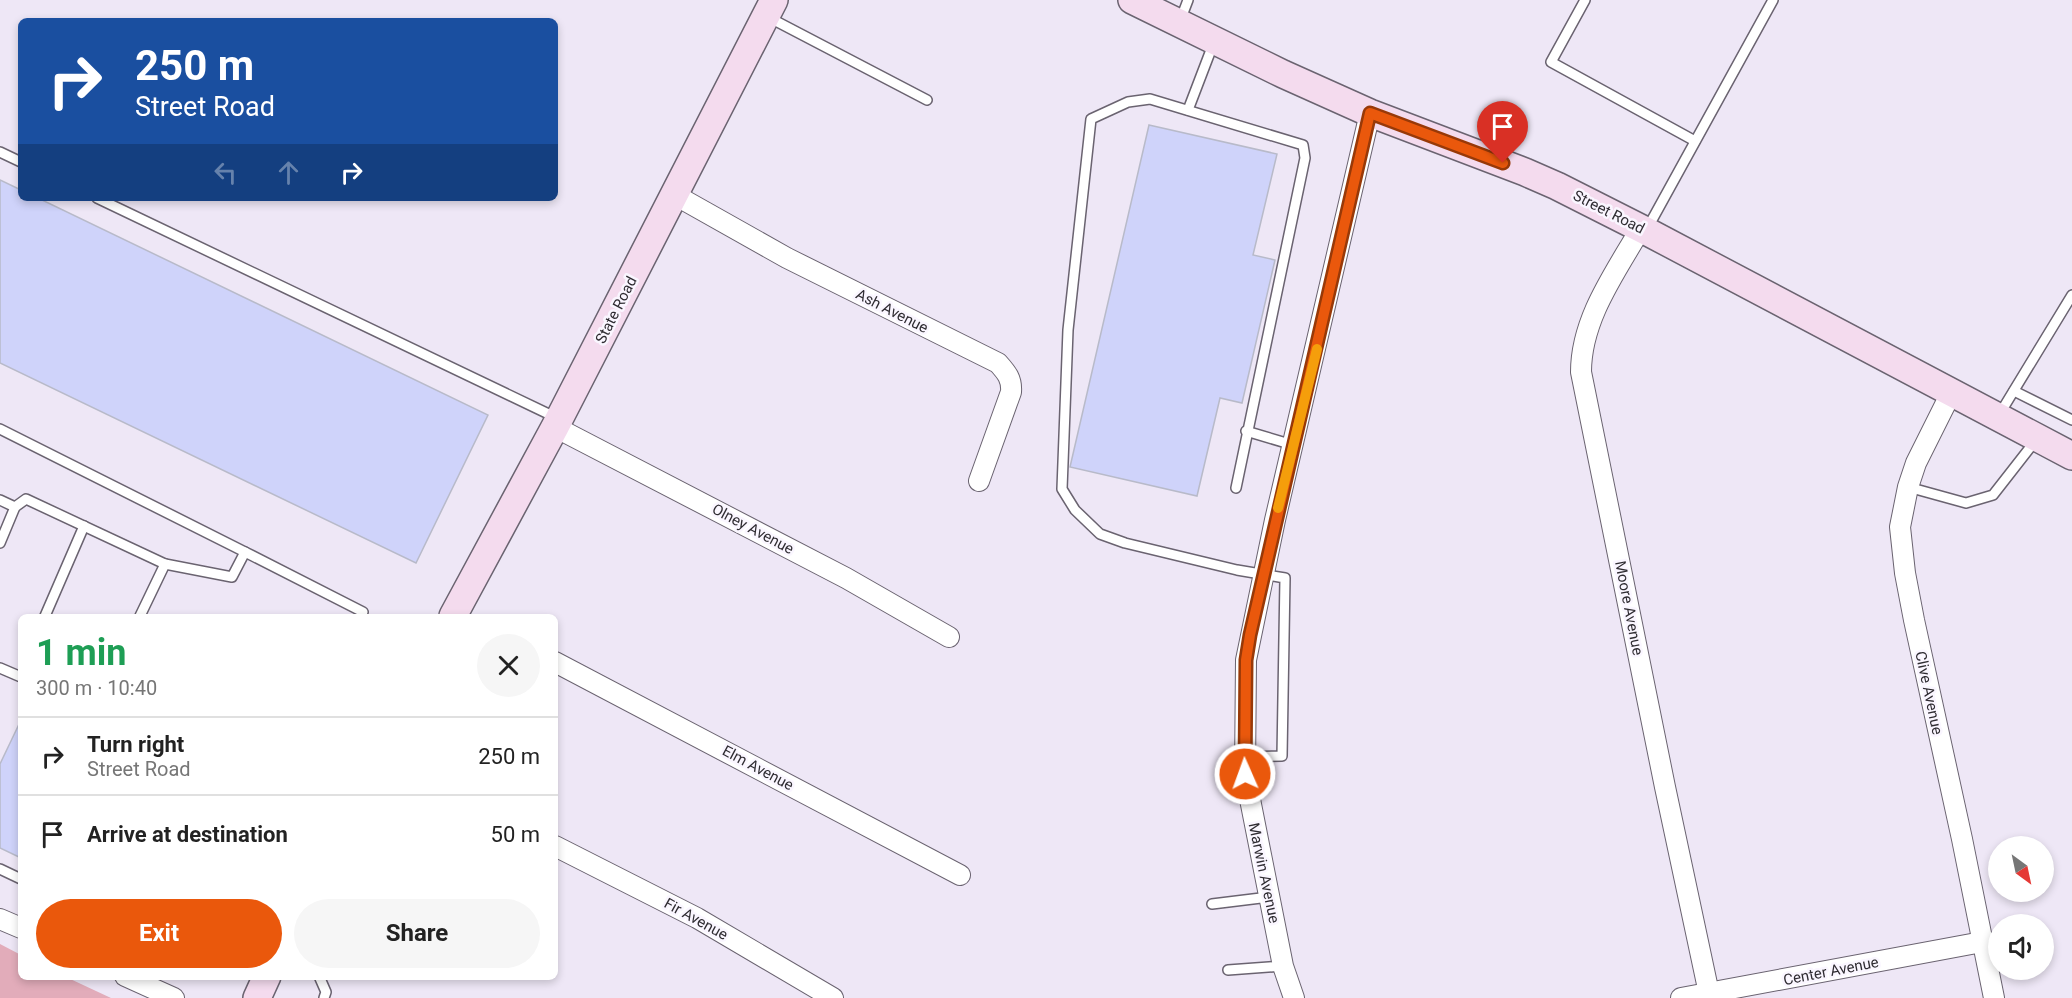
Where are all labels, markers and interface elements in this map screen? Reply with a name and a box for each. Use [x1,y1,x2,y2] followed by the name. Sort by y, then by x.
[135,41,254,90] text: 250 m
[36,42,114,120] icon: right
[135,91,275,123] text: Street Road
[1477,101,1528,163] pin
[1486,110,1519,143] icon: arrive
[209,156,242,189] icon: left
[272,156,305,189] icon: ahead
[335,156,368,189] icon: right
[1570,186,1648,238] street label: Street Road
[591,273,641,347] street label: State Road
[853,285,931,337] street label: Ash Avenue
[709,500,797,558] street label: Olney Avenue
[1611,559,1647,657] street label: Moore Avenue
[36,632,127,674] text: 1 min
[477,634,540,697] button: close
[1911,650,1947,736] street label: Clive Avenue
[36,676,157,700] text: 300 m · 10:40
[87,732,184,757] text: Turn right
[36,740,69,773] icon: right
[719,742,797,794] street label: Elm Avenue
[1213,742,1277,806] position arrow
[478,744,540,769] text: 250 m
[87,757,191,781] text: Street Road
[36,818,69,851] icon: arrive
[1245,821,1283,925] street label: Marwin Avenue
[87,822,288,847] text: Arrive at destination
[491,822,540,847] text: 50 m
[1988,836,2054,902] north arrow
[1988,836,2054,980] map controls
[661,894,731,944] street label: Fir Avenue
[36,899,282,968] button: Exit
[294,899,540,968] button: Share
[1988,914,2054,980] button: sound
[1782,953,1880,989] street label: Center Avenue

